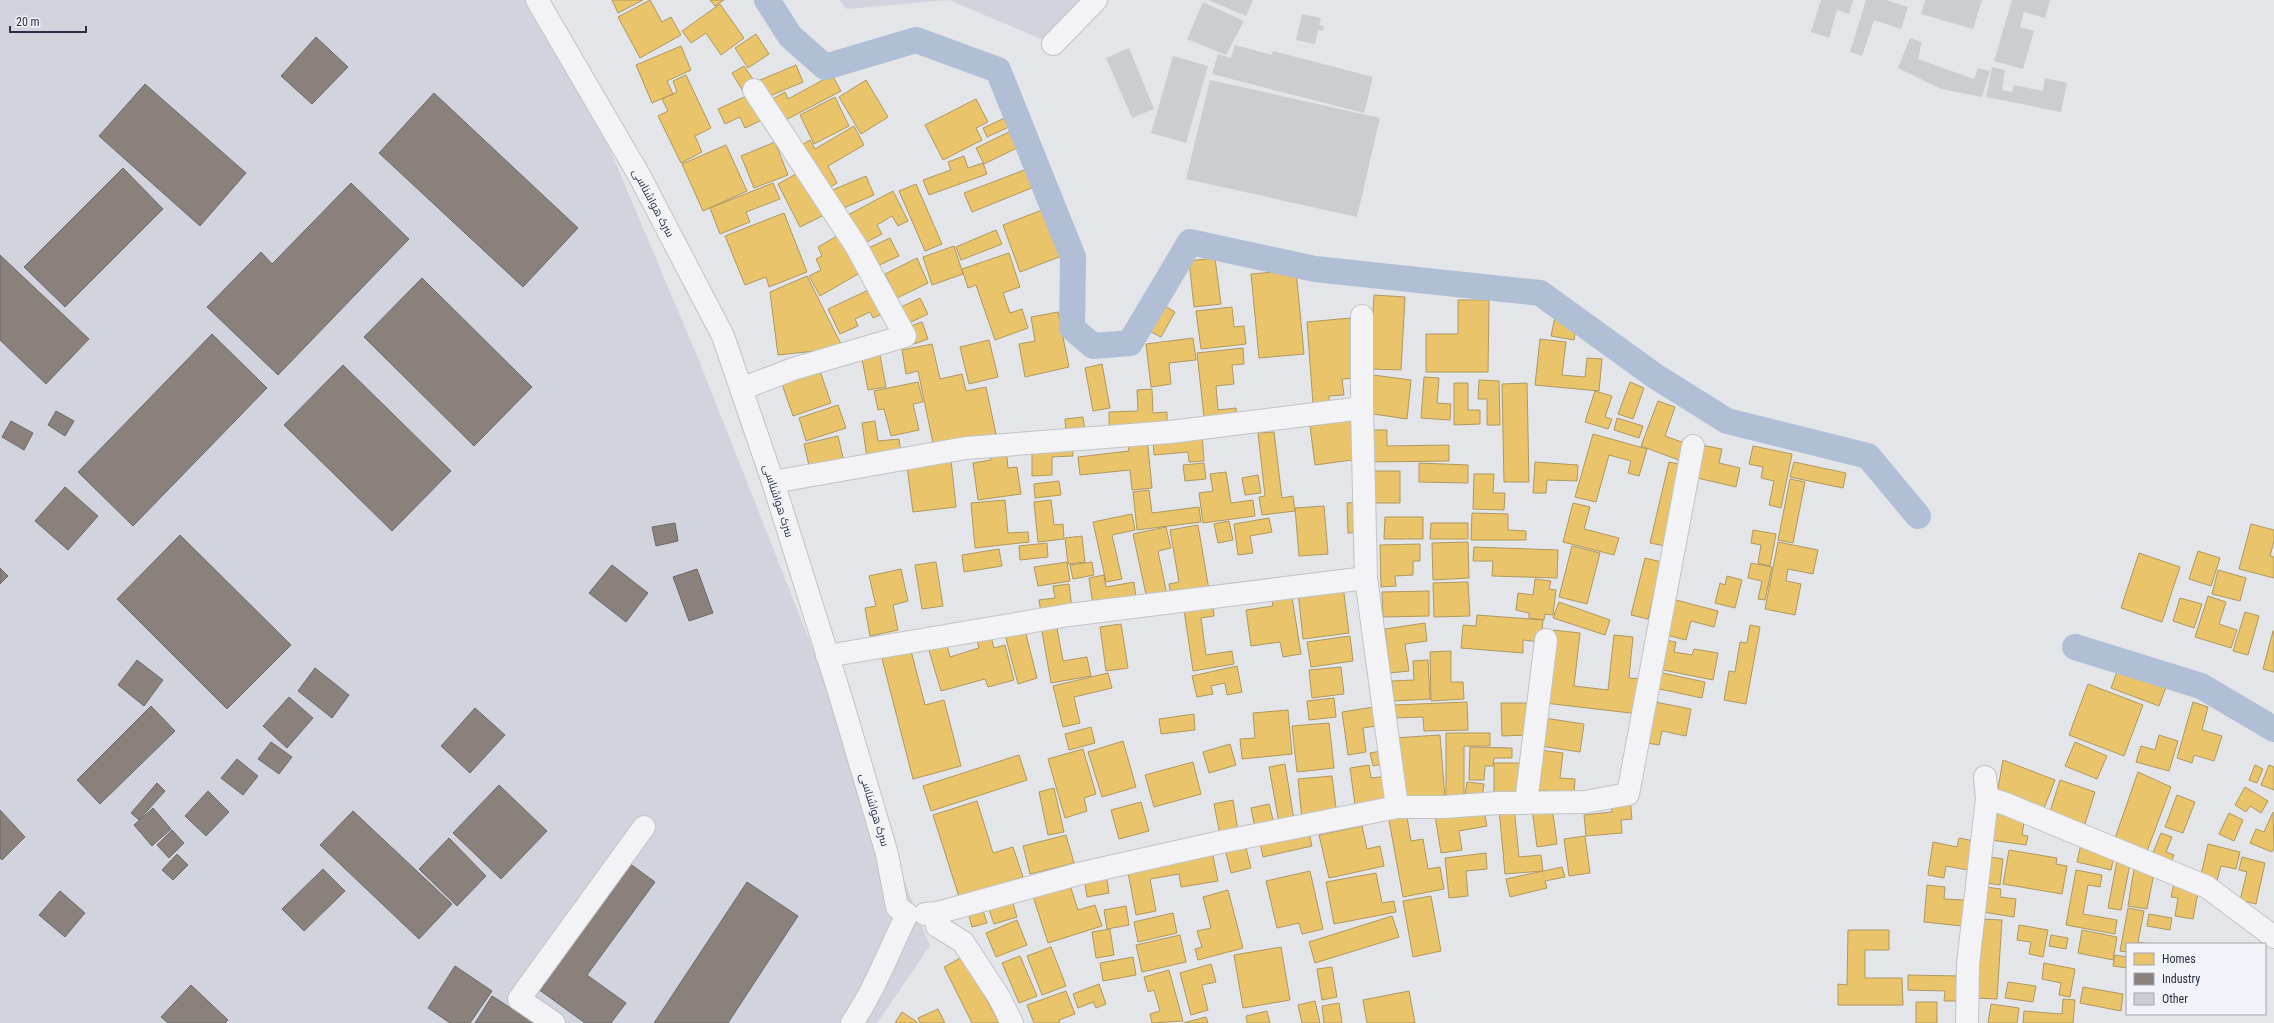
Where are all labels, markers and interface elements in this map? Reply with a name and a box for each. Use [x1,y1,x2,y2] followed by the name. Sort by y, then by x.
[10,8,86,34] scale bar
[16,15,40,29] text: 20 m
[629,166,677,240] street label: سرک هواشناسی
[760,463,796,539] street label: سرک هواشناسی
[857,772,891,848] street label: سرک هواشناسی
[2126,943,2266,1015] legend
[2162,952,2196,966] text: Homes
[2162,972,2200,986] text: Industry
[2162,992,2188,1006] text: Other

